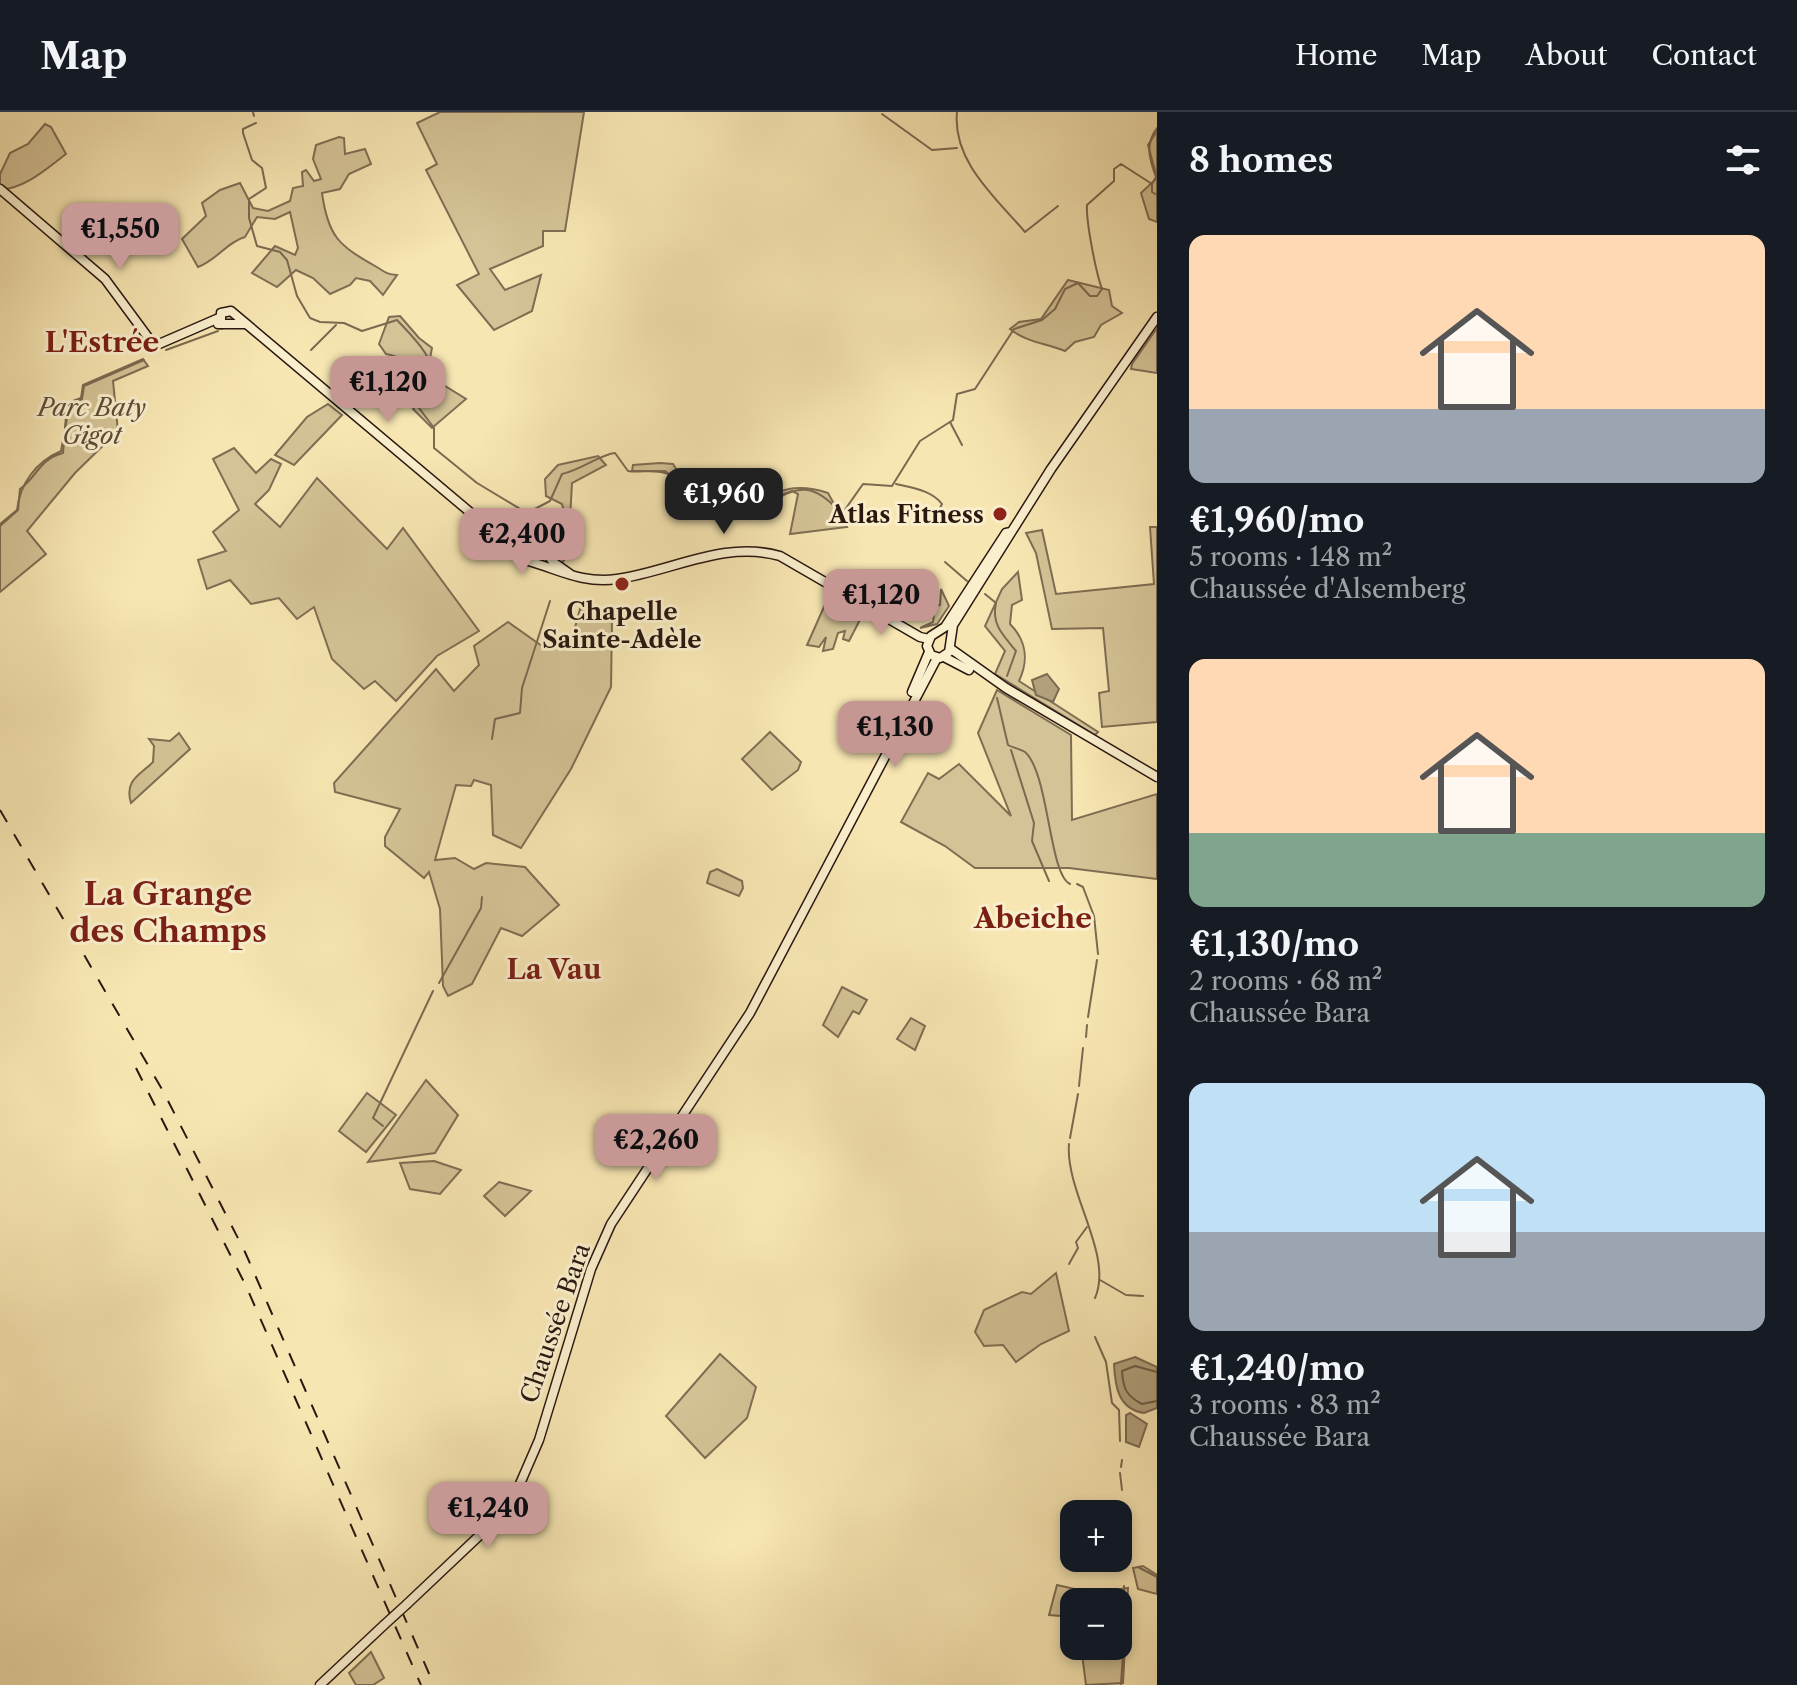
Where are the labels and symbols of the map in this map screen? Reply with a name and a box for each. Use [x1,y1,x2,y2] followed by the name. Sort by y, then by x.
[55,203,185,271] pin: €1,550
[45,325,159,359] district label: L'Estrée
[323,356,453,424] pin: €1,120
[36,393,146,450] park label: Parc Baty Gigot
[659,468,789,536] pin: €1,960
[828,500,984,529] place label: Atlas Fitness
[991,505,1009,523] marker: Atlas Fitness
[457,508,587,576] pin: €2,400
[816,569,946,637] pin: €1,120
[613,575,631,593] marker: Chapelle Sainte-Adèle
[542,597,702,654] place label: Chapelle Sainte-Adèle
[830,701,960,769] pin: €1,130
[69,874,267,950] district label: La Grange des Champs
[973,901,1092,935] district label: Abeiche
[506,952,602,986] district label: La Vau
[591,1114,721,1182] pin: €2,260
[514,1239,596,1407] street label: Chaussée Bara
[423,1482,553,1550] pin: €1,240

